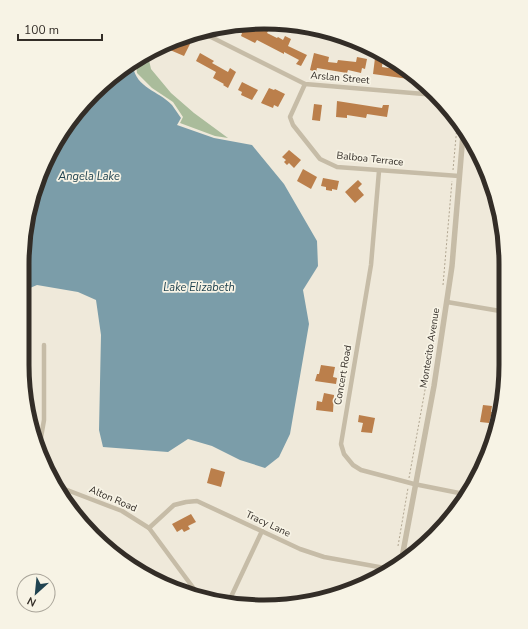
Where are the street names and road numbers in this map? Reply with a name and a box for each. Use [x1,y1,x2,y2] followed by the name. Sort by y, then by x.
[310,68,371,88] street label: Arslan Street
[336,149,404,169] street label: Balboa Terrace
[417,307,443,389] street label: Montecito Avenue
[331,344,355,406] street label: Concert Road
[87,483,139,515] street label: Alton Road
[243,507,293,541] street label: Tracy Lane

